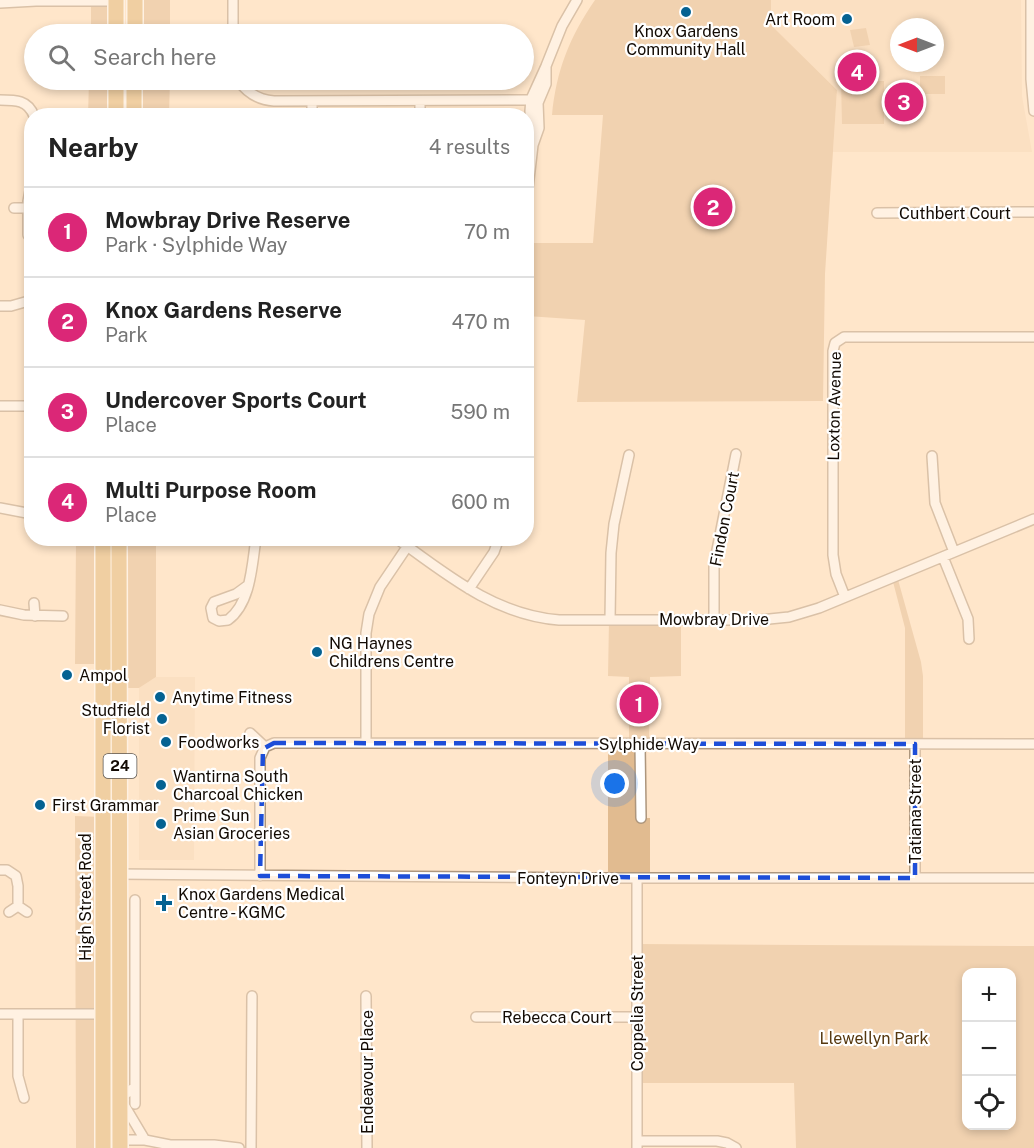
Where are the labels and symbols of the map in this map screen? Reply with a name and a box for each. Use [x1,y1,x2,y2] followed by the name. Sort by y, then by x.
[679,5,693,19] marker: Knox Gardens Community Hall
[765,10,835,29] place label: Art Room
[840,12,854,26] marker: Art Room
[890,18,944,72] north arrow
[626,22,746,59] place label: Knox Gardens Community Hall
[838,50,876,94] pin: 4
[884,80,924,124] pin: 3
[694,184,732,230] pin: 2
[899,204,1011,223] street label: Cuthbert Court
[824,351,845,461] street label: Loxton Avenue
[706,470,743,568] street label: Findon Court
[659,610,769,629] street label: Mowbray Drive
[329,634,454,671] place label: NG Haynes Childrens Centre
[310,645,324,659] marker: NG Haynes Childrens Centre
[79,666,128,685] place label: Ampol
[60,668,74,682] marker: Ampol
[620,682,658,726] pin: 1
[172,688,292,707] place label: Anytime Fitness
[153,690,167,704] marker: Anytime Fitness
[81,701,150,738] place label: Studfield Florist
[155,712,169,726] marker: Studfield Florist
[178,733,259,752] place label: Foodworks
[159,735,173,749] marker: Foodworks
[599,735,700,754] street label: Sylphide Way
[104,754,136,778] road number: 24
[906,759,925,863] street label: Tatiana Street
[173,767,303,804] place label: Wantirna South Charcoal Chicken
[600,769,629,798] your location
[154,778,168,792] marker: Wantirna South Charcoal Chicken
[52,796,159,815] place label: First Grammar
[33,798,47,812] marker: First Grammar
[173,806,290,843] place label: Prime Sun Asian Groceries
[154,817,168,831] marker: Prime Sun Asian Groceries
[76,833,95,961] street label: High Street Road
[517,869,619,888] street label: Fonteyn Drive
[178,885,345,922] place label: Knox Gardens Medical Centre - KGMC
[155,894,173,912] marker: Knox Gardens Medical Centre - KGMC
[628,955,647,1071] street label: Coppelia Street
[502,1008,612,1027] street label: Rebecca Court
[358,1010,377,1134] street label: Endeavour Place
[820,1029,928,1048] park label: Llewellyn Park

